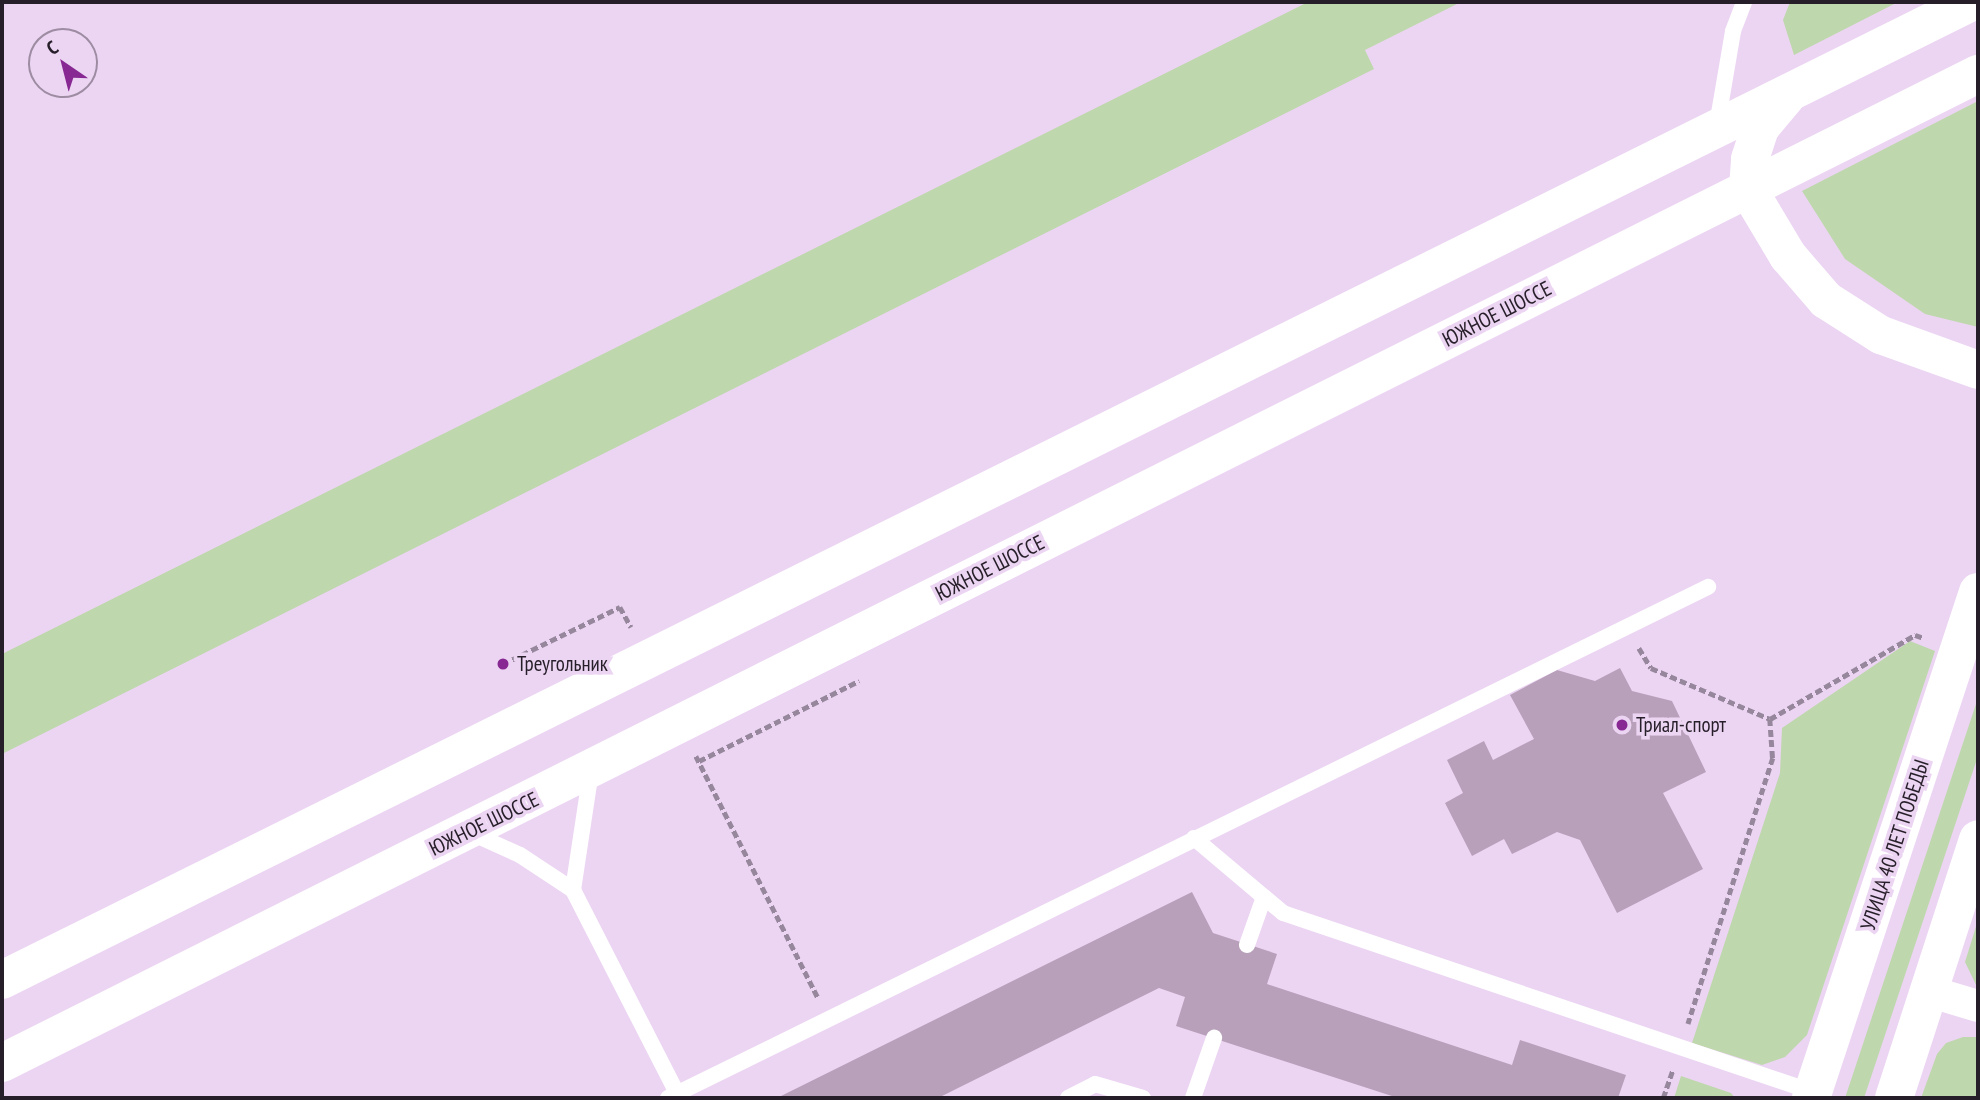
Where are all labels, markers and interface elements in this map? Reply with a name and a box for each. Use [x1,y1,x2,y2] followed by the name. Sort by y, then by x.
[28,28,98,98] north arrow
[42,35,63,60] text: С
[1438,276,1556,352] street label: ЮЖНОЕ ШОССЕ
[931,530,1049,606] street label: ЮЖНОЕ ШОССЕ
[517,651,608,677] place label: Треугольник
[495,656,511,672] marker: Треугольник
[1636,712,1726,738] place label: Триал-спорт
[1614,717,1630,733] marker: Триал-спорт
[1855,756,1935,934] street label: УЛИЦА 40 ЛЕТ ПОБЕДЫ
[425,787,543,861] street label: ЮЖНОЕ ШОССЕ

